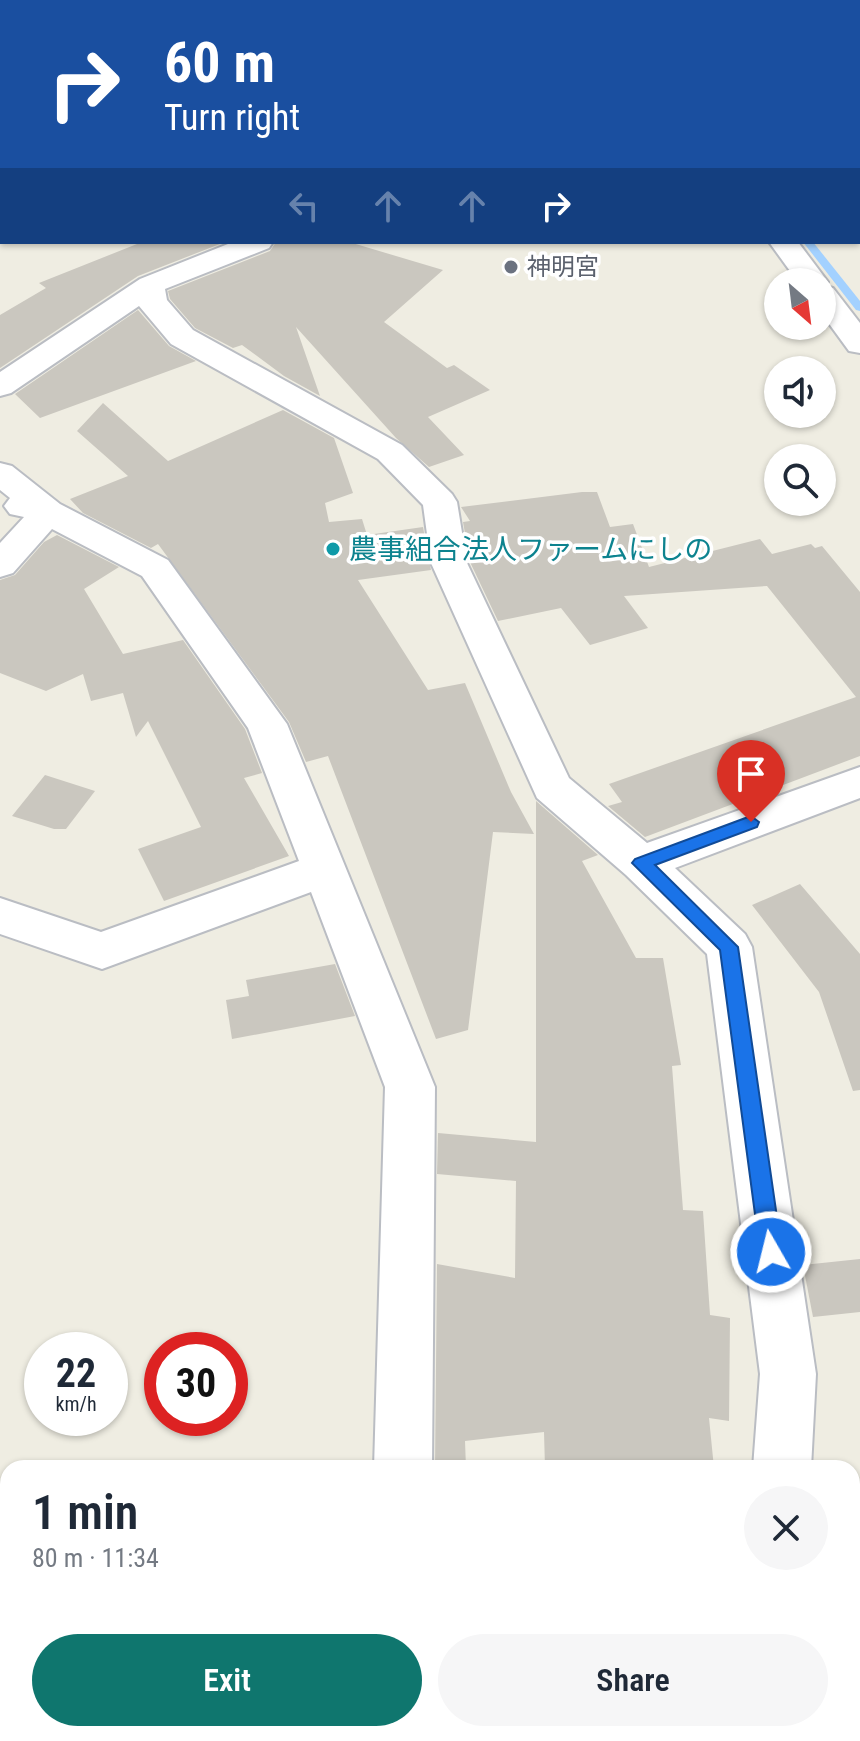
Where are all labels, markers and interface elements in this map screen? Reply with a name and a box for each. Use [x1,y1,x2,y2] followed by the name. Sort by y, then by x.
[164,30,275,96] text: 60 m
[32,32,136,136] icon: right
[164,97,300,139] text: Turn right
[282,184,326,228] icon: left
[366,184,410,228] icon: ahead
[450,184,494,228] icon: ahead
[534,184,578,228] icon: right
[527,253,599,281] place label: 神明宮
[502,258,520,276] marker: 神明宮
[764,268,836,340] north arrow
[764,268,836,516] map controls
[764,356,836,428] button: sound
[764,444,836,516] button: search
[349,533,712,566] place label: 農事組合法人ファームにしの
[324,540,342,558] marker: 農事組合法人ファームにしの
[717,740,785,822] pin
[729,752,773,796] icon: arrive
[729,1210,813,1294] position arrow
[144,1332,248,1436] speed limit sign: 30
[56,1350,96,1397] text: 22
[55,1392,97,1416] text: km/h
[32,1484,138,1541] text: 1 min
[744,1486,828,1570] button: close
[32,1543,159,1573] text: 80 m · 11:34
[32,1634,422,1726] button: Exit
[438,1634,828,1726] button: Share

